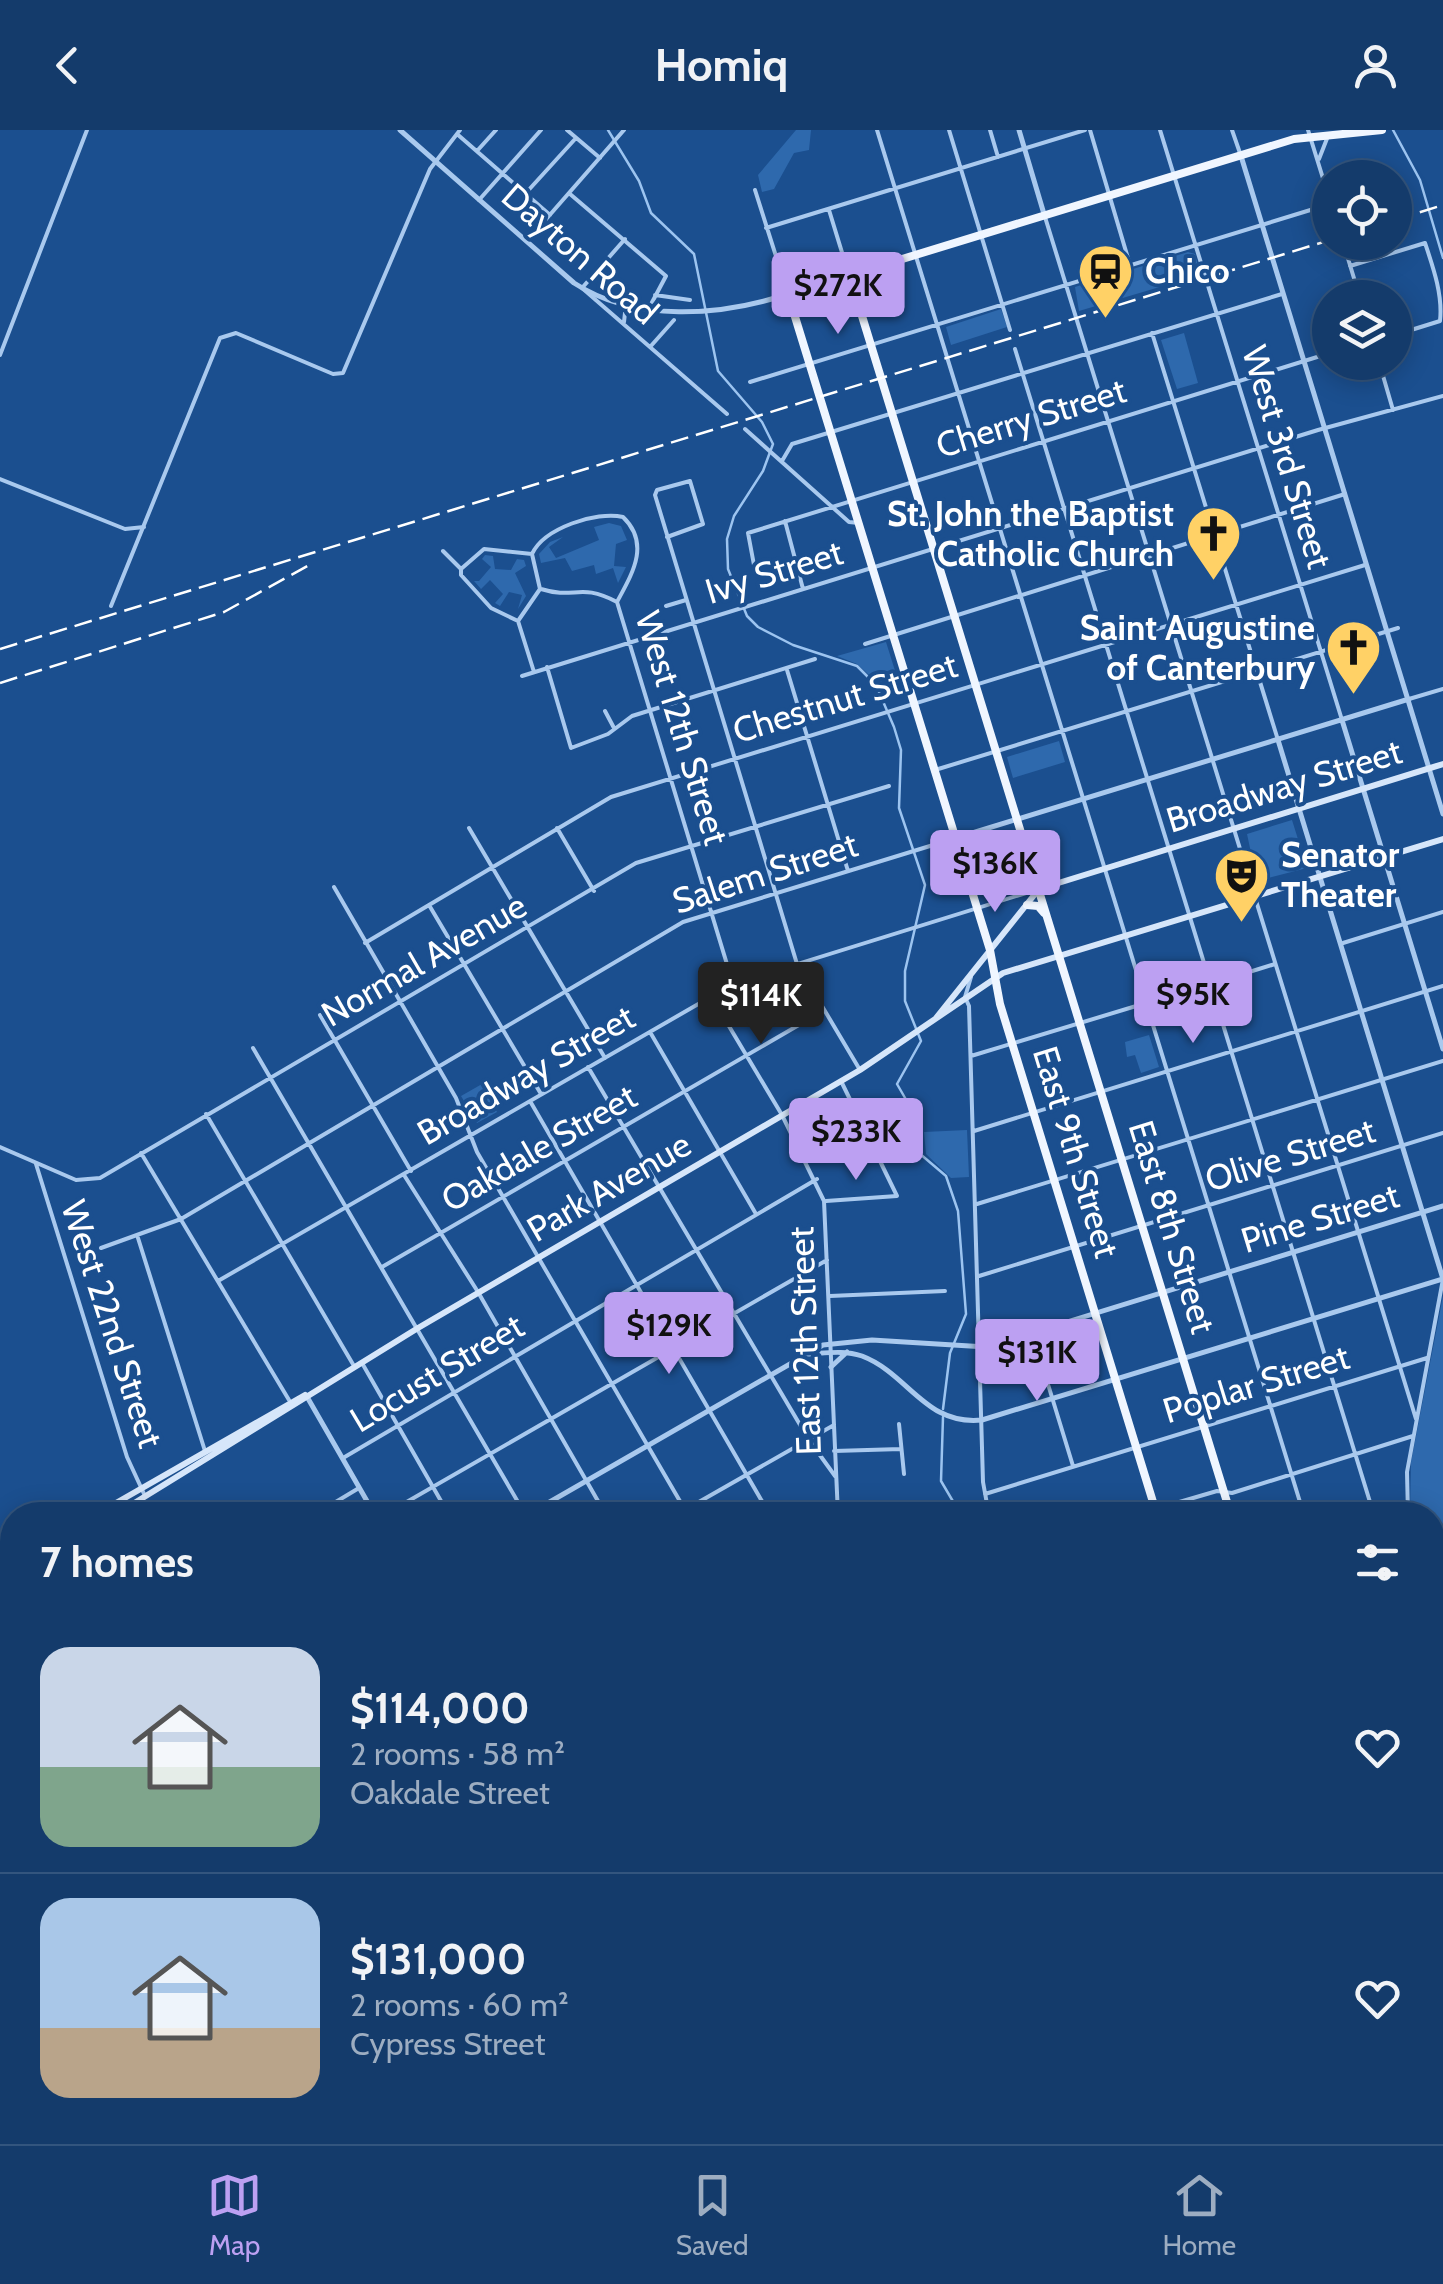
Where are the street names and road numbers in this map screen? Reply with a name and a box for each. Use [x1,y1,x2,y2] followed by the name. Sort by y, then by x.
[493,174,667,333] street label: Dayton Road
[1233,340,1342,574] street label: West 3rd Street
[931,368,1131,467] street label: Cherry Street
[700,530,848,613] street label: Ivy Street
[627,606,738,850] street label: West 12th Street
[728,643,962,752] street label: Chestnut Street
[1161,729,1407,842] street label: Broadway Street
[667,822,863,923] street label: Salem Street
[314,884,534,1035] street label: Normal Avenue
[410,995,642,1154] street label: Broadway Street
[1024,1041,1129,1263] street label: East 9th Street
[433,1074,644,1221] street label: Oakdale Street
[1200,1108,1380,1201] street label: Olive Street
[1120,1115,1225,1339] street label: East 8th Street
[519,1122,698,1251] street label: Park Avenue
[1236,1173,1404,1262] street label: Pine Street
[52,1195,173,1453] street label: West 22nd Street
[779,1226,830,1456] street label: East 12th Street
[342,1304,531,1441] street label: Locust Street
[1158,1335,1354,1432] street label: Poplar Street

